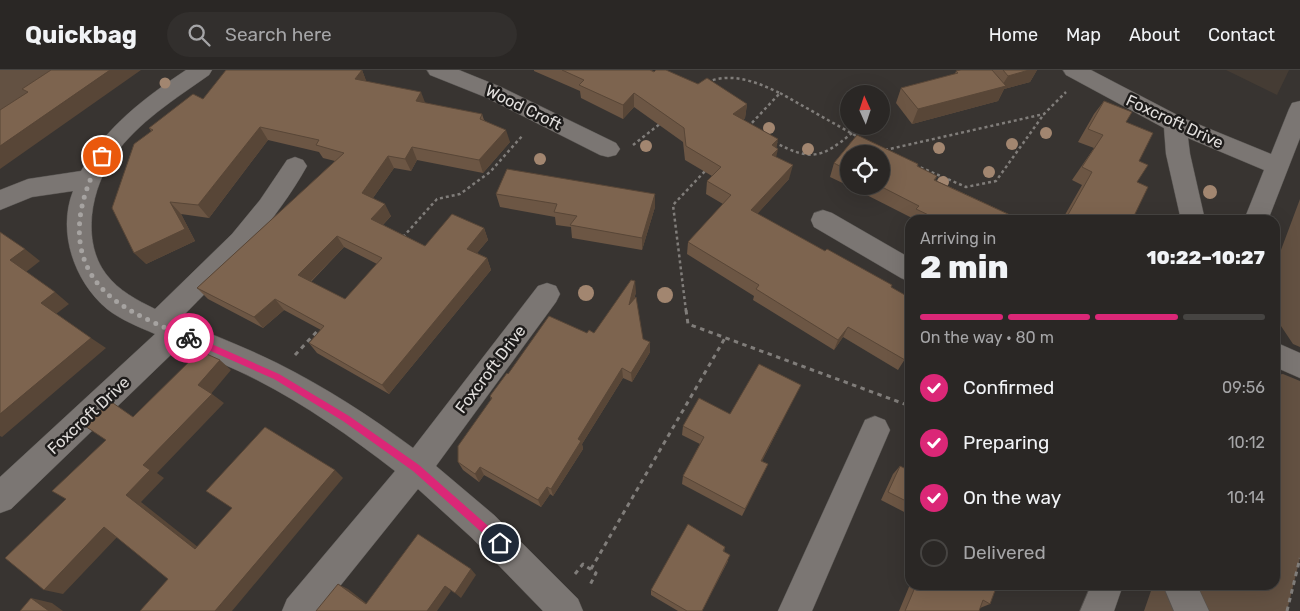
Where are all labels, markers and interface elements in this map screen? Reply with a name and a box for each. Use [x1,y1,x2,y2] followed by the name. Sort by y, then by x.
[167,12,517,57] search box
[25,21,137,49] text: Quickbag
[185,21,213,49] icon: search
[225,23,332,46] text: Search here
[989,24,1038,46] text: Home
[1066,24,1101,46] text: Map
[1129,24,1180,46] text: About
[1208,24,1275,46] text: Contact
[483,81,565,134] street label: Wood Croft
[840,85,890,135] north arrow
[840,85,890,195] map controls
[1123,91,1227,152] street label: Foxcroft Drive
[81,135,123,177] pin
[88,142,116,170] icon: bag
[840,145,890,195] button: locate
[920,229,996,248] text: Arriving in
[1147,246,1265,269] text: 10:22–10:27
[920,248,1009,286] text: 2 min
[164,313,214,363] courier
[451,322,530,417] street label: Foxcroft Drive
[175,324,203,352] icon: bike
[920,328,1054,347] text: On the way · 80 m
[43,373,133,458] street label: Foxcroft Drive
[920,374,948,402] icon: check
[963,376,1054,399] text: Confirmed
[1222,378,1265,397] text: 09:56
[920,429,948,457] icon: check
[963,431,1049,454] text: Preparing
[1228,433,1265,452] text: 10:12
[920,484,948,512] icon: check
[963,486,1061,509] text: On the way
[1227,488,1265,507] text: 10:14
[479,522,521,564] pin
[486,529,514,557] icon: home
[963,541,1046,564] text: Delivered

